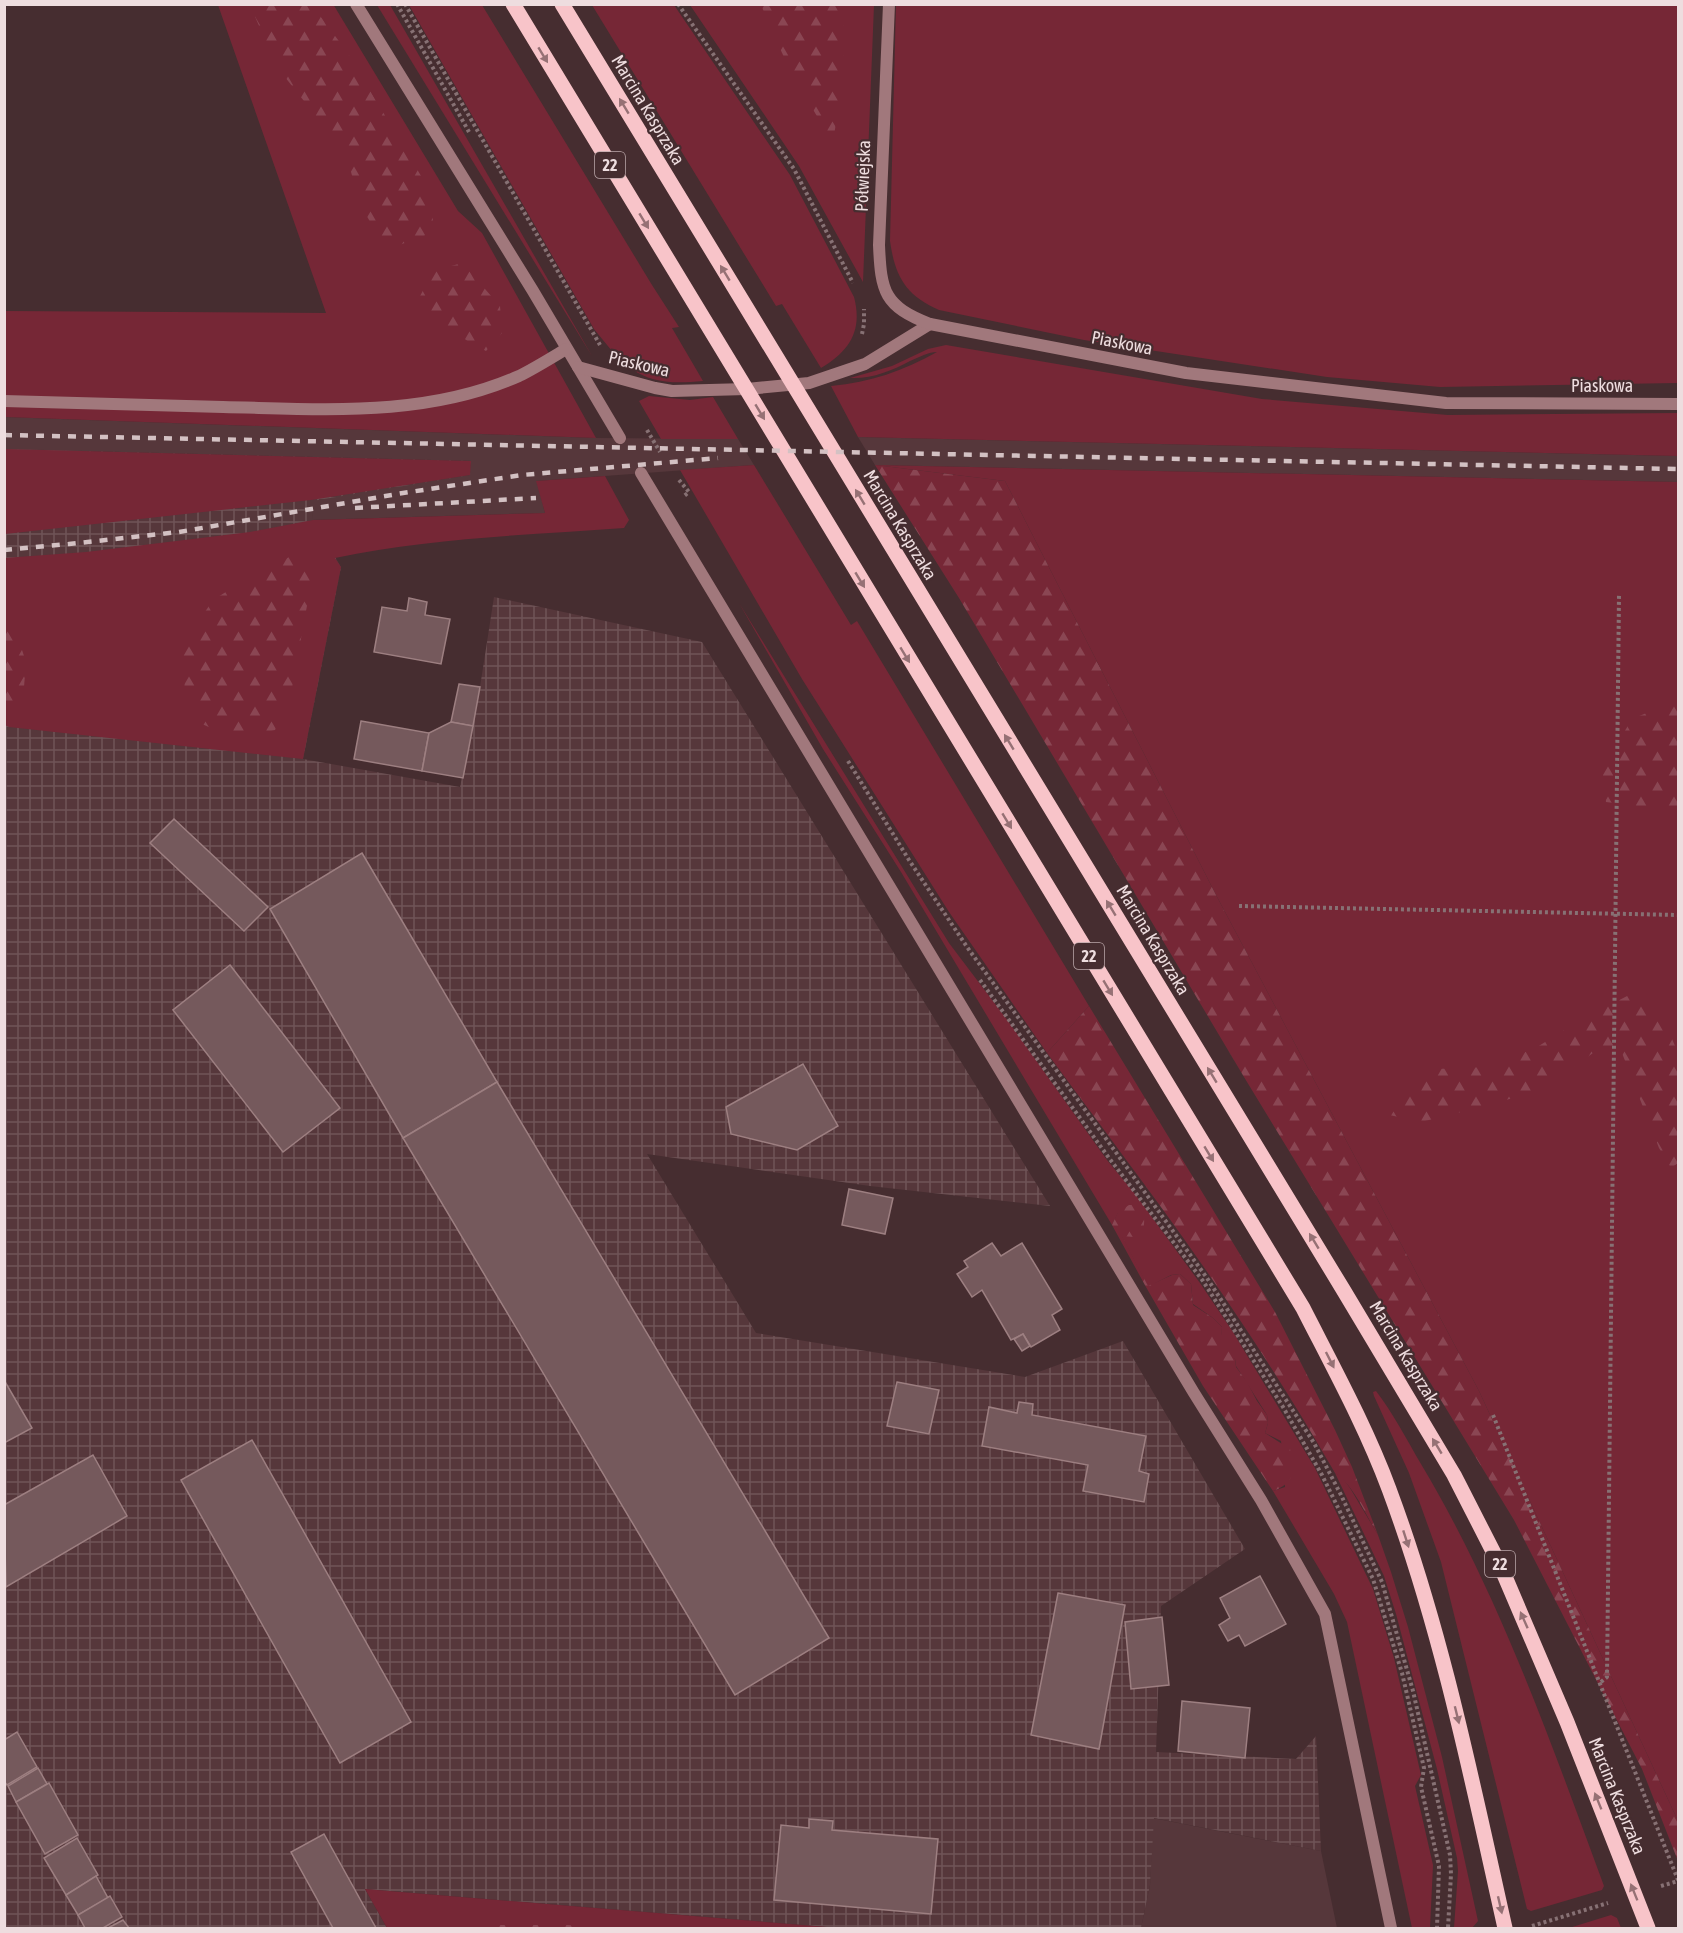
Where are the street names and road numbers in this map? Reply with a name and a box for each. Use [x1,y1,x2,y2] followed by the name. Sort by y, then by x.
[607,51,689,168] street label: Marcina Kasprzaka
[851,140,874,212] street label: Półwiejska
[595,152,625,178] road number: 22
[1090,326,1155,359] street label: Piaskowa
[606,346,672,381] street label: Piaskowa
[1571,375,1633,396] street label: Piaskowa
[859,466,941,583] street label: Marcina Kasprzaka
[1112,881,1194,998] street label: Marcina Kasprzaka
[1074,943,1104,969] road number: 22
[1365,1297,1447,1414] street label: Marcina Kasprzaka
[1485,1551,1515,1577] road number: 22
[1584,1734,1650,1857] street label: Marcina Kasprzaka

